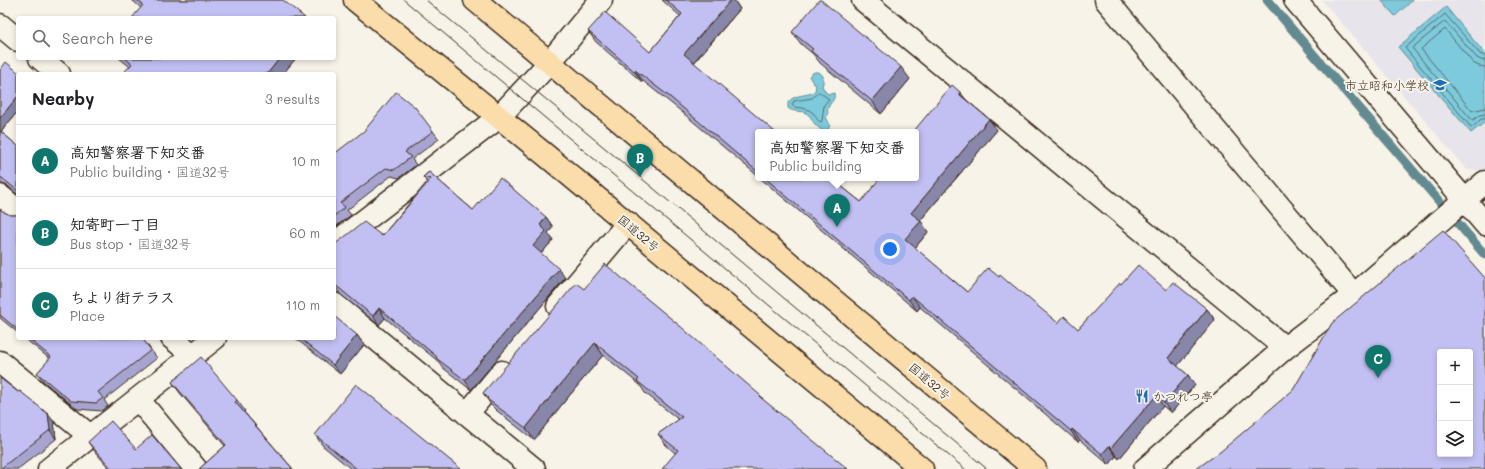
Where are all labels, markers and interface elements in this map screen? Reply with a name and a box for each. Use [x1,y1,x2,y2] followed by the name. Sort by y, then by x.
[16,16,336,60] search box
[30,27,52,49] icon: search
[62,28,153,48] text: Search here
[1345,77,1429,93] place label: 市立昭和小学校
[1432,77,1448,93] school or university icon: 市立昭和小学校
[32,87,94,109] text: Nearby
[265,90,320,107] text: 3 results
[755,129,919,181] popup
[769,137,905,157] text: 高知警察署下知交番
[70,142,205,162] text: 高知警察署下知交番
[627,144,653,177] pin: B
[40,152,50,169] text: A
[292,152,320,169] text: 10 m
[769,157,861,174] text: Public building
[70,163,230,180] text: Public building · 国道32号
[824,194,850,227] pin: A
[615,211,663,255] street label: 国道32号
[70,214,160,234] text: 知寄町一丁目
[41,224,49,241] text: B
[290,224,320,241] text: 60 m
[70,235,191,252] text: Bus stop · 国道32号
[880,239,900,259] your location
[70,287,175,307] text: ちより街テラス
[40,296,50,313] text: C
[286,296,320,313] text: 110 m
[70,307,105,324] text: Place
[1365,345,1391,378] pin: C
[1437,349,1473,457] map controls
[1437,349,1473,385] button: +
[906,359,954,403] street label: 国道32号
[1437,385,1473,421] button: −
[1134,388,1150,404] restaurant icon: かつれつ亭
[1153,388,1213,404] place label: かつれつ亭
[1437,421,1473,457] button: layers

